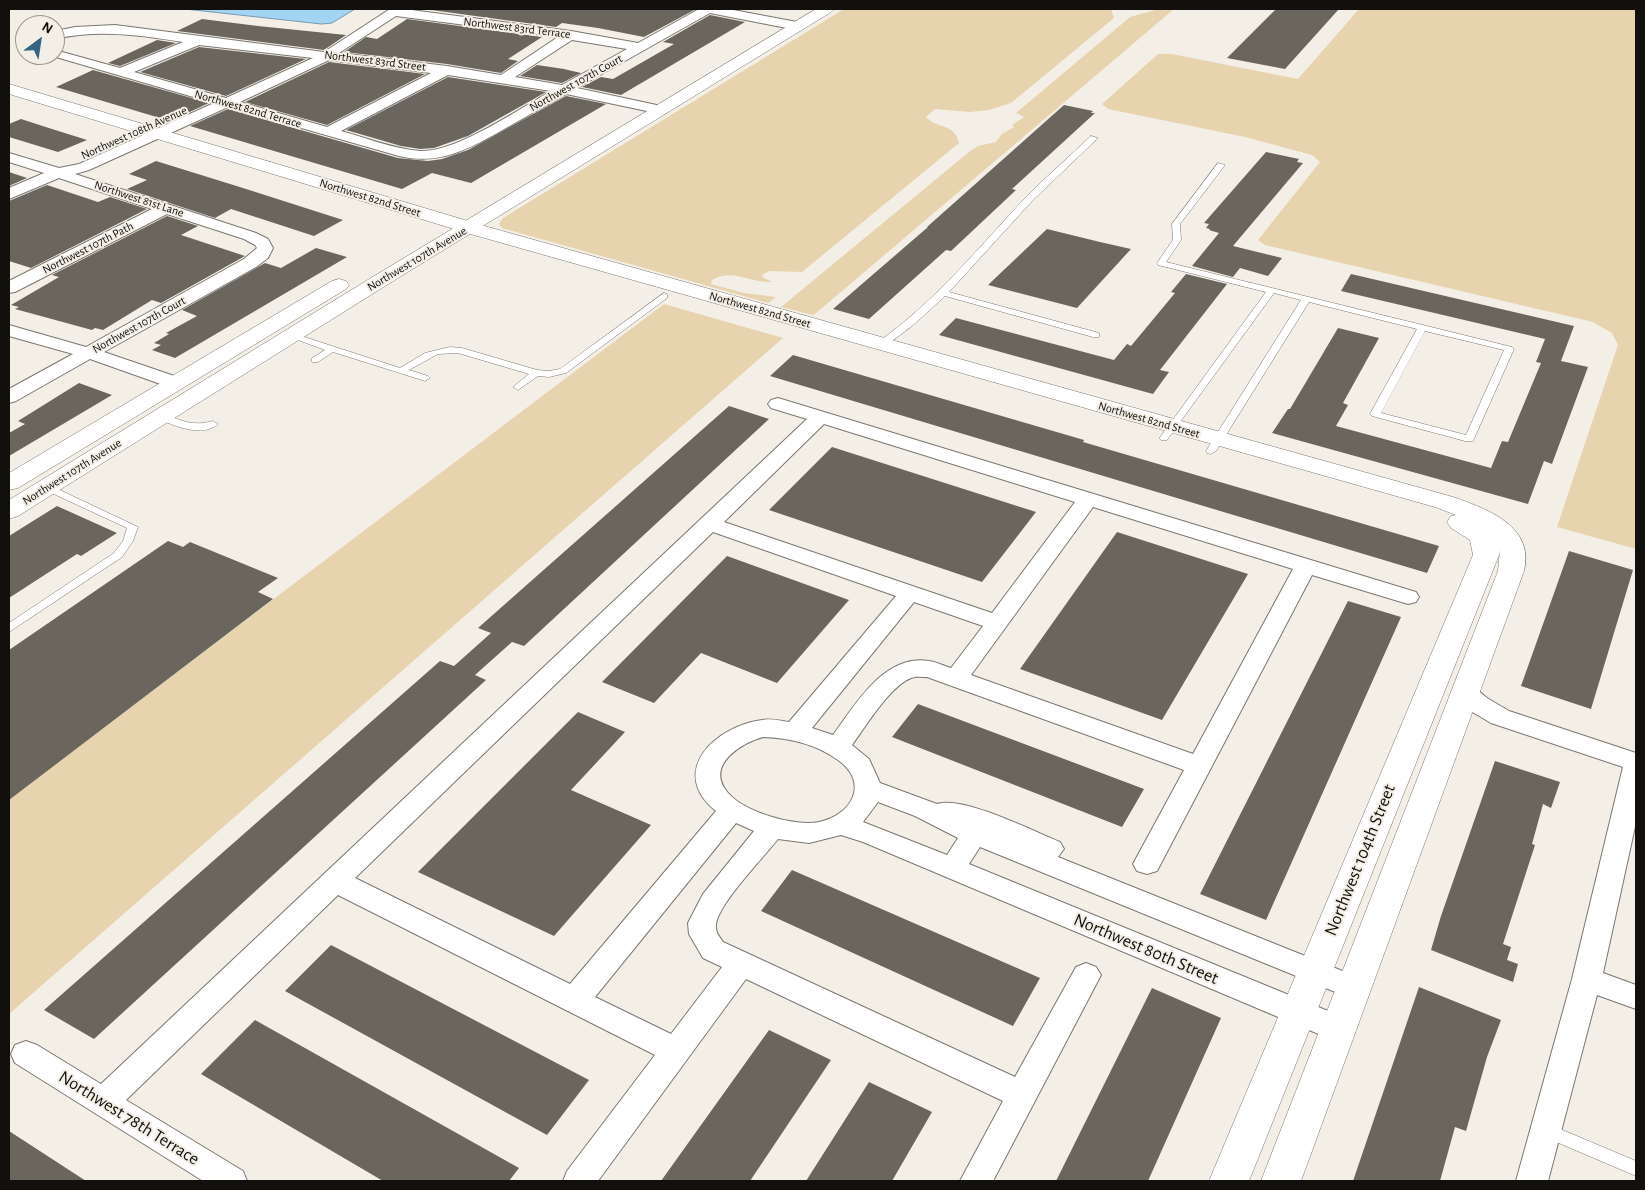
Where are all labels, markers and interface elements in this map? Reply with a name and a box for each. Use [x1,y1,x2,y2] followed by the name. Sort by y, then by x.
[463,14,571,42] street label: Northwest 83rd Terrace
[15,15,65,65] north arrow
[39,19,55,37] text: N
[323,48,427,74] street label: Northwest 83rd Street
[527,51,625,115] street label: Northwest 107th Court
[193,87,303,131] street label: Northwest 82nd Terrace
[79,103,189,163] street label: Northwest 108th Avenue
[318,176,422,220] street label: Northwest 82nd Street
[92,178,186,220] street label: Northwest 81st Lane
[40,219,136,277] street label: Northwest 107th Path
[365,224,469,294] street label: Northwest 107th Avenue
[708,289,812,331] street label: Northwest 82nd Street
[90,293,188,357] street label: Northwest 107th Court
[1097,399,1201,441] street label: Northwest 82nd Street
[20,436,124,508] street label: Northwest 107th Avenue
[1320,781,1400,939] street label: Northwest 104th Street
[1070,909,1222,989] street label: Northwest 80th Street
[55,1066,203,1170] street label: Northwest 78th Terrace

